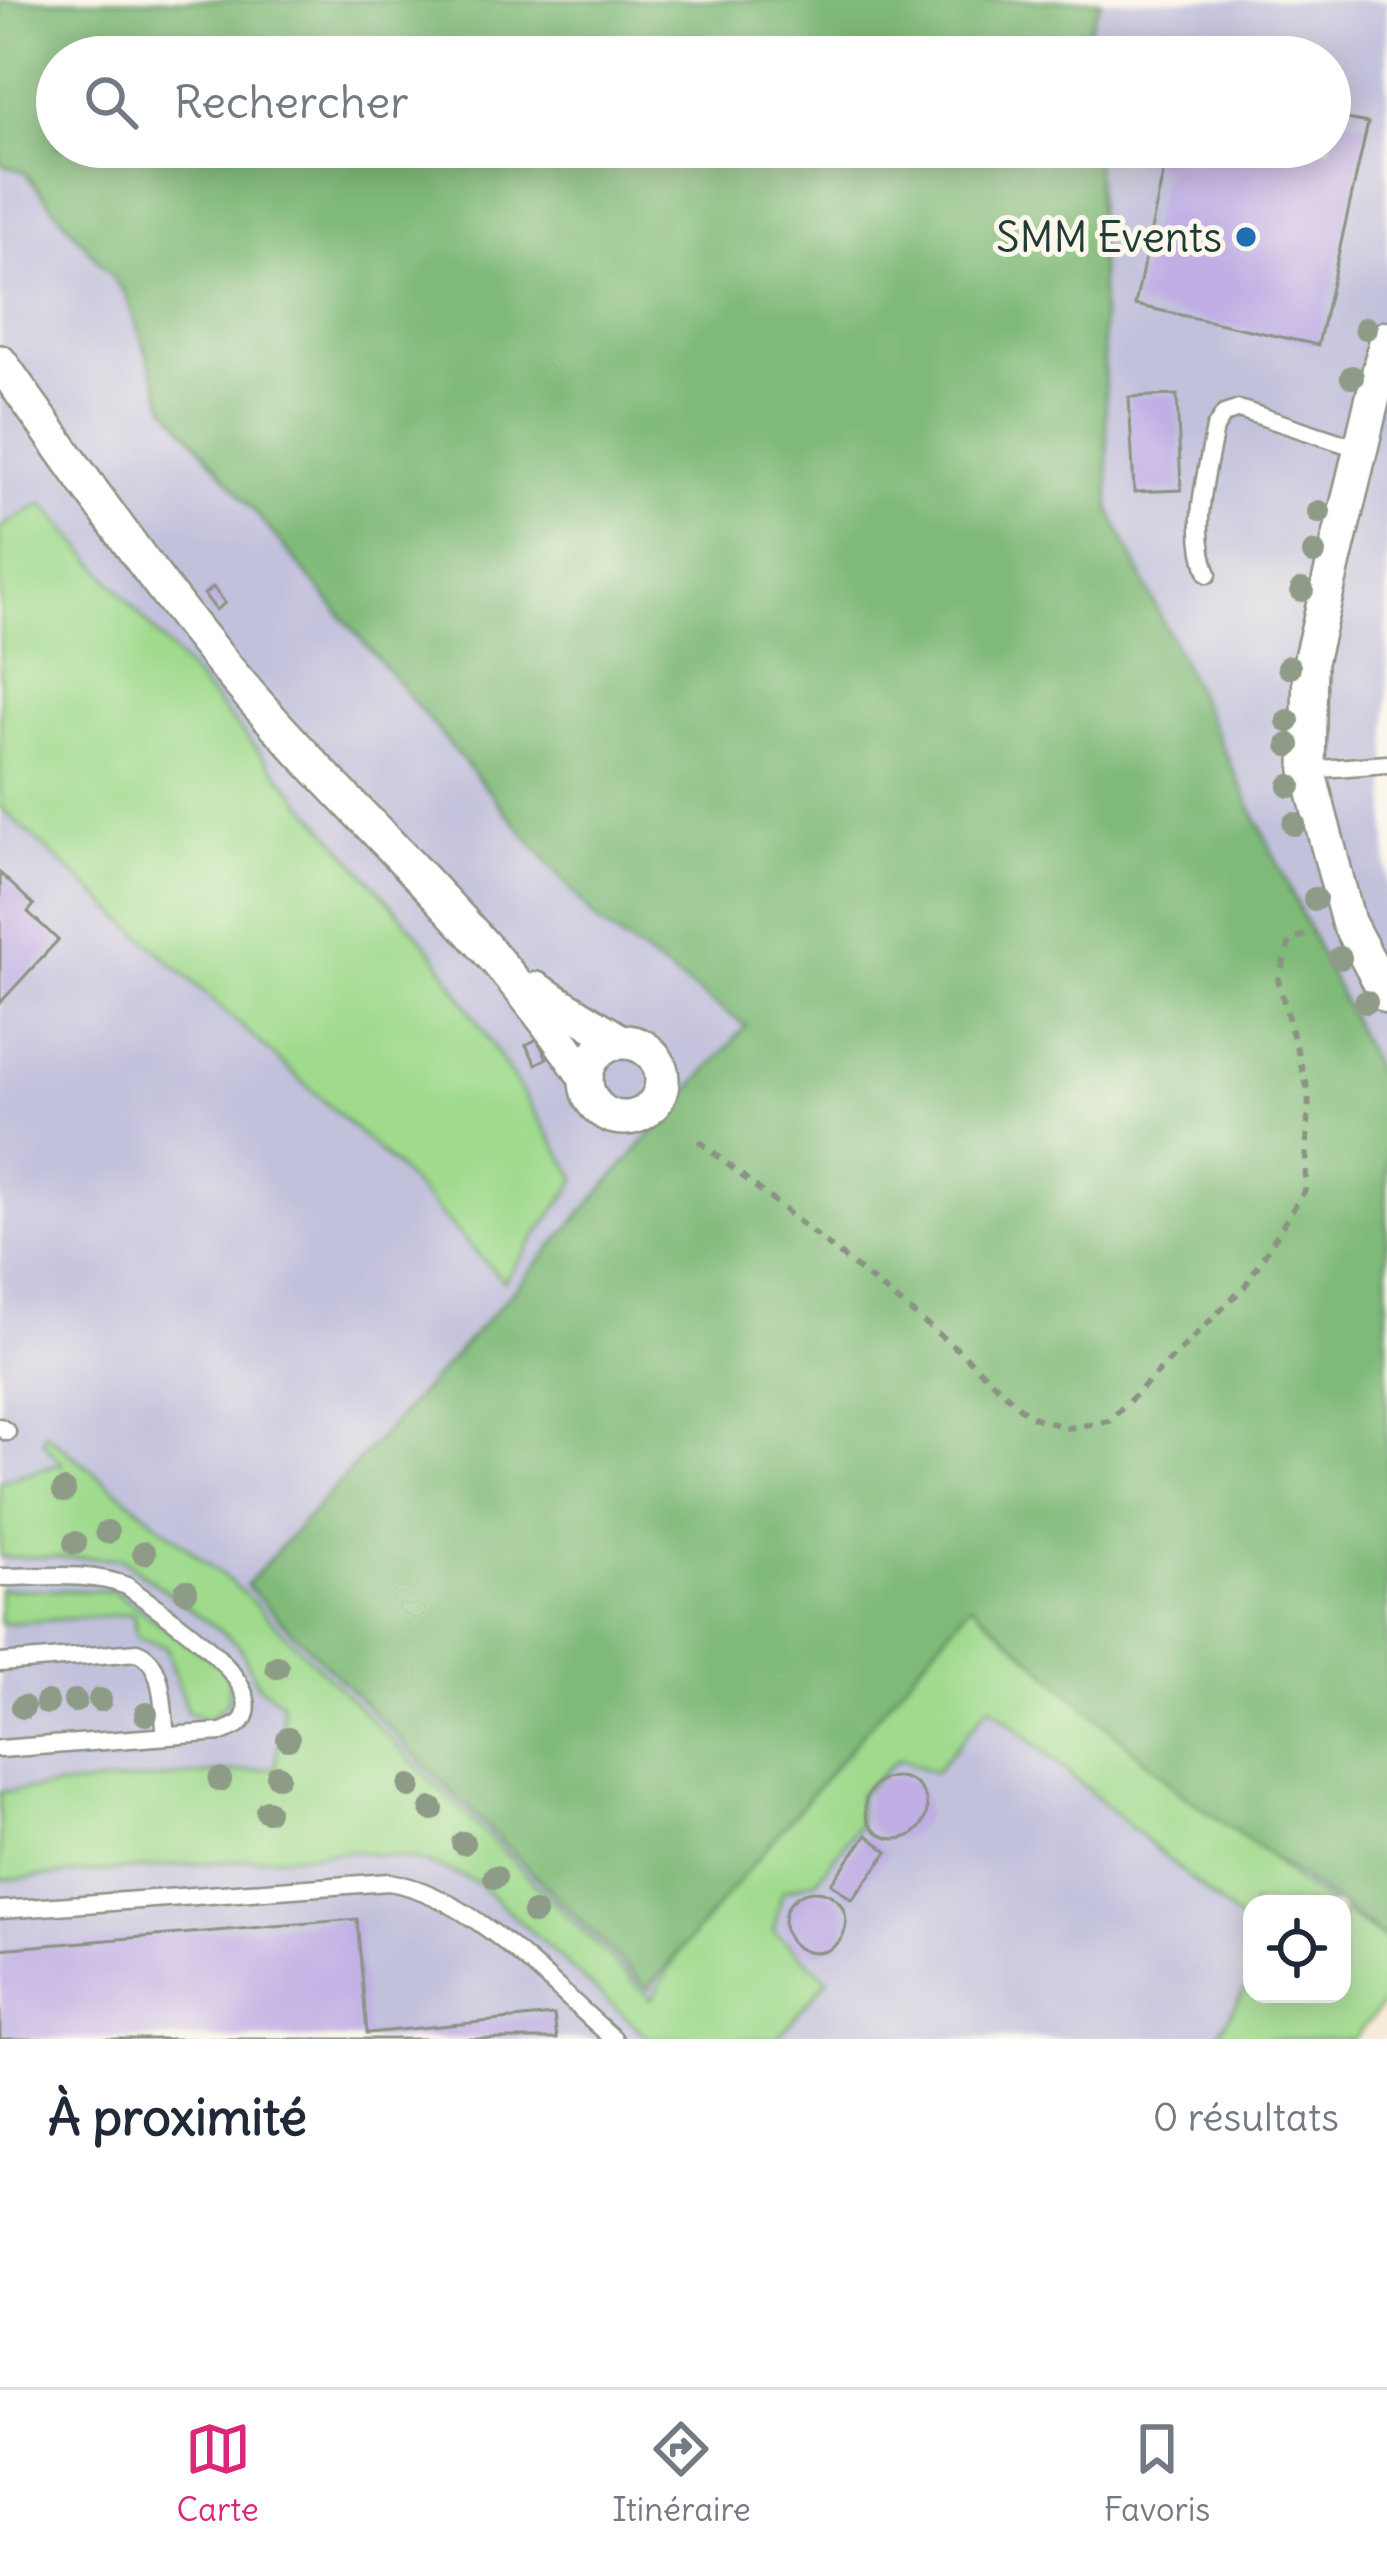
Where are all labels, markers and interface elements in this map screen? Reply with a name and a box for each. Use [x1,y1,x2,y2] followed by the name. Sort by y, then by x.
[36,36,1351,168] search box
[78,69,144,135] icon: search
[174,74,409,130] text: Rechercher
[996,211,1222,263] place label: SMM Events
[1233,224,1259,250] marker: SMM Events
[1243,1895,1351,2003] map controls
[1243,1895,1351,2003] button: locate
[48,2085,307,2149] text: À proximité
[1153,2093,1339,2142] text: 0 résultats
[177,2416,259,2530] tab: Carte
[612,2416,751,2530] tab: Itinéraire
[1104,2416,1210,2530] tab: Favoris

